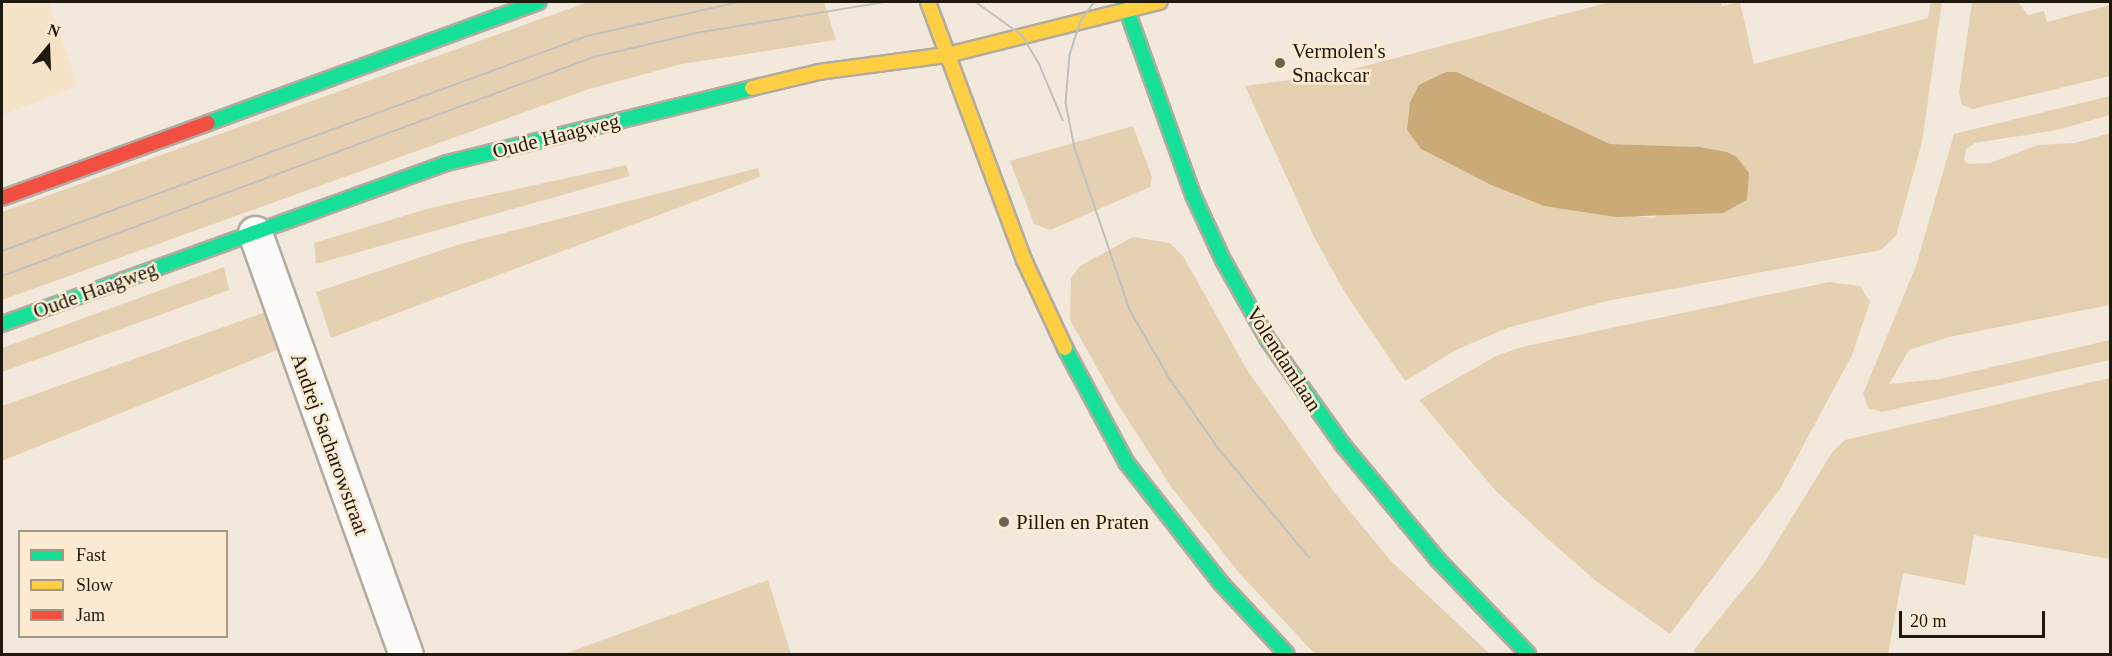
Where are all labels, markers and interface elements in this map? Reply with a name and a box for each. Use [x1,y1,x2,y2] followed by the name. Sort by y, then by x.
[18,18,78,78] north arrow
[46,21,62,40] text: N
[1292,38,1386,88] place label: Vermolen's Snackcar
[1273,56,1287,70] marker: Vermolen's Snackcar
[490,108,622,164] street label: Oude Haagweg
[30,256,160,324] street label: Oude Haagweg
[1241,302,1327,416] street label: Volendamlaan
[285,350,375,538] street label: Andrej Sacharowstraat
[1016,509,1149,535] place label: Pillen en Praten
[997,515,1011,529] marker: Pillen en Praten
[18,530,228,638] legend
[76,545,106,565] text: Fast
[76,575,113,595] text: Slow
[1902,599,2048,637] scale bar
[76,605,105,625] text: Jam
[1910,611,1947,631] text: 20 m

